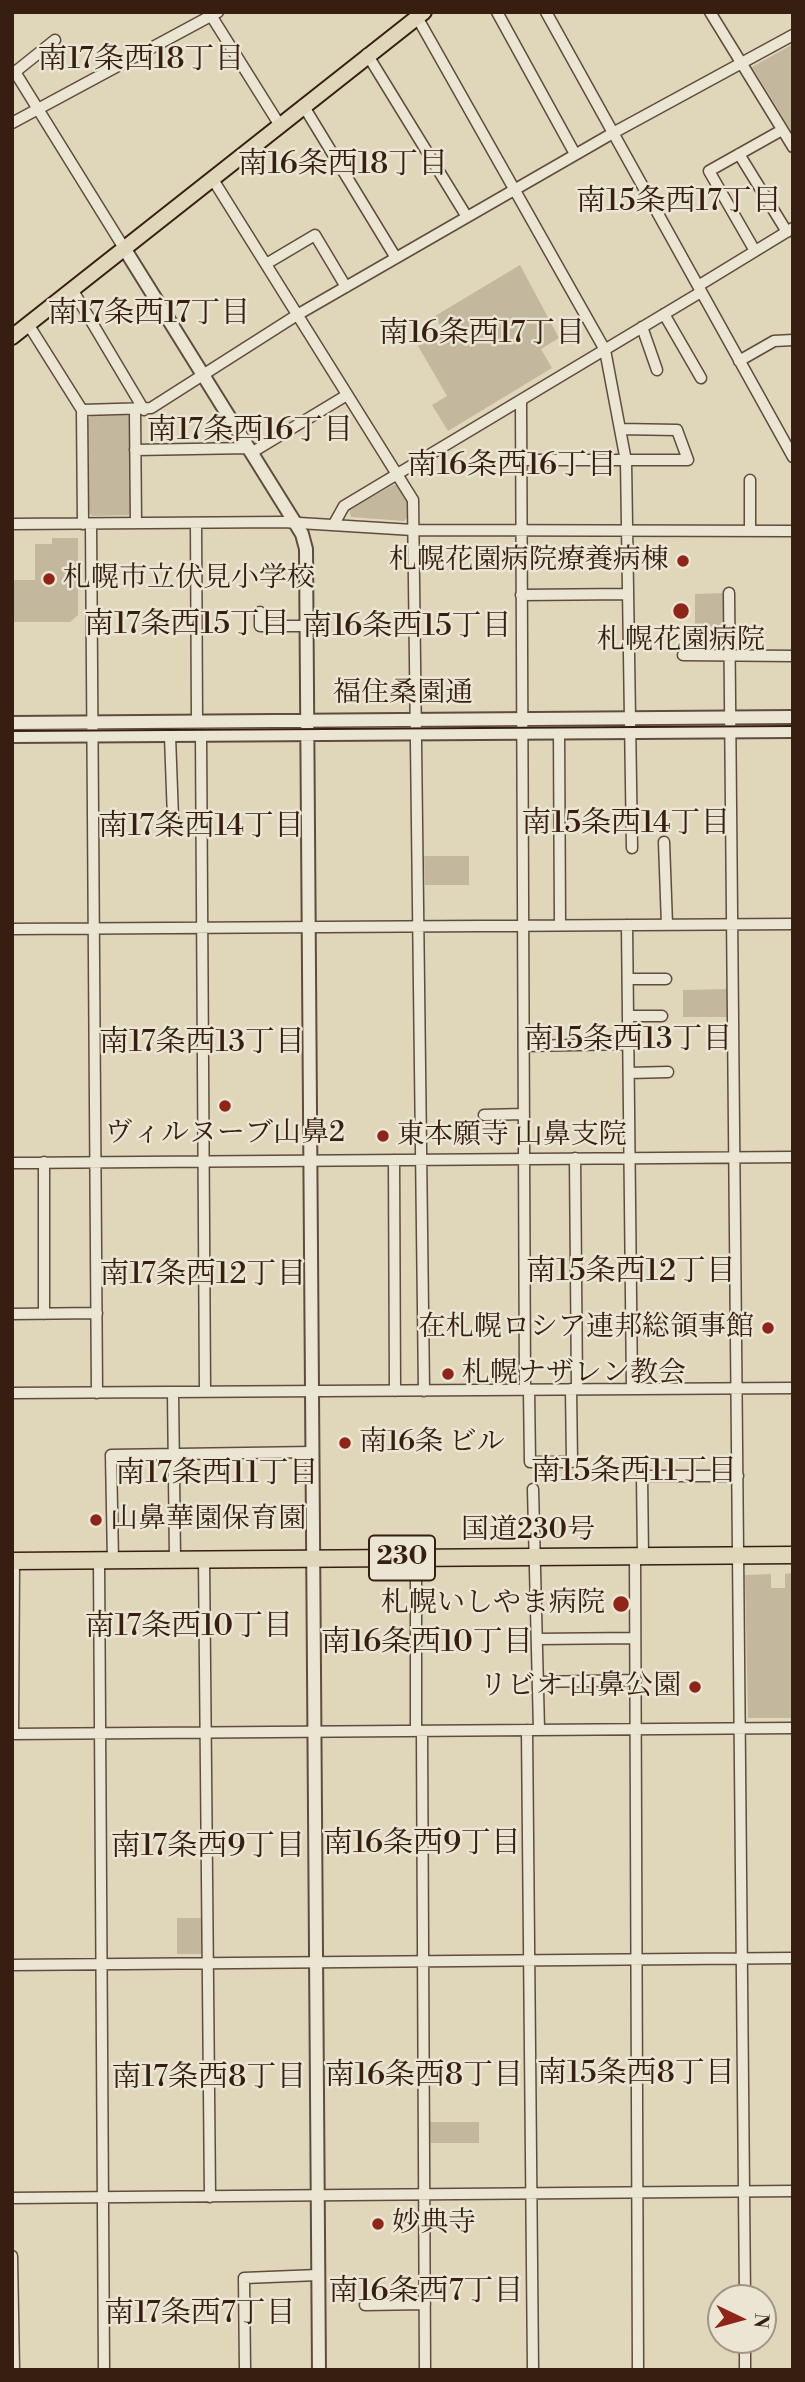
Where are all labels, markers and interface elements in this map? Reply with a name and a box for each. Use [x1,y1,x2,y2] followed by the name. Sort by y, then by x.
[37,43,245,79] district label: 南17条西18丁目
[238,148,448,184] district label: 南16条西18丁目
[576,185,782,221] district label: 南15条西17丁目
[48,297,250,333] district label: 南17条西17丁目
[379,317,585,353] district label: 南16条西17丁目
[147,414,353,450] district label: 南17条西16丁目
[407,449,617,485] district label: 南16条西16丁目
[389,544,669,578] place label: 札幌花園病院療養病棟
[675,553,691,569] marker: 札幌花園病院療養病棟
[63,562,315,596] place label: 札幌市立伏見小学校
[41,571,57,587] marker: 札幌市立伏見小学校
[671,601,691,621] marker: 札幌花園病院
[84,608,290,644] district label: 南17条西15丁目
[302,610,512,646] district label: 南16条西15丁目
[597,624,765,658] place label: 札幌花園病院
[333,677,473,711] street label: 福住桑園通
[521,807,731,843] district label: 南15条西14丁目
[98,810,304,846] district label: 南17条西14丁目
[524,1023,732,1059] district label: 南15条西13丁目
[99,1026,305,1062] district label: 南17条西13丁目
[217,1098,233,1114] marker: ヴィルヌーブ山鼻2
[105,1117,345,1151] place label: ヴィルヌーブ山鼻2
[397,1119,627,1153] place label: 東本願寺 山鼻支院
[375,1128,391,1144] marker: 東本願寺 山鼻支院
[526,1255,736,1291] district label: 南15条西12丁目
[99,1258,307,1294] district label: 南17条西12丁目
[418,1311,754,1345] place label: 在札幌ロシア連邦総領事館
[760,1320,776,1336] marker: 在札幌ロシア連邦総領事館
[462,1357,686,1391] place label: 札幌ナザレン教会
[440,1366,456,1382] marker: 札幌ナザレン教会
[359,1426,505,1460] place label: 南16条 ビル
[337,1435,353,1451] marker: 南16条 ビル
[531,1455,737,1491] district label: 南15条西11丁目
[115,1457,319,1493] district label: 南17条西11丁目
[110,1503,306,1537] place label: 山鼻華園保育園
[88,1512,104,1528] marker: 山鼻華園保育園
[461,1514,595,1548] street label: 国道230号
[369,1536,435,1581] road number: 230
[381,1587,605,1621] place label: 札幌いしやま病院
[611,1594,631,1614] marker: 札幌いしやま病院
[85,1610,293,1646] district label: 南17条西10丁目
[321,1626,533,1662] district label: 南16条西10丁目
[479,1670,681,1704] place label: リビオ 山鼻公園
[687,1679,703,1695] marker: リビオ 山鼻公園
[323,1827,521,1863] district label: 南16条西9丁目
[111,1830,305,1866] district label: 南17条西9丁目
[537,2057,735,2093] district label: 南15条西8丁目
[325,2059,523,2095] district label: 南16条西8丁目
[112,2061,306,2097] district label: 南17条西8丁目
[392,2207,476,2241] place label: 妙典寺
[370,2216,386,2232] marker: 妙典寺
[328,2275,524,2311] district label: 南16条西7丁目
[707,2284,777,2354] north arrow
[104,2297,296,2333] district label: 南17条西7丁目
[748,2312,774,2329] text: N

